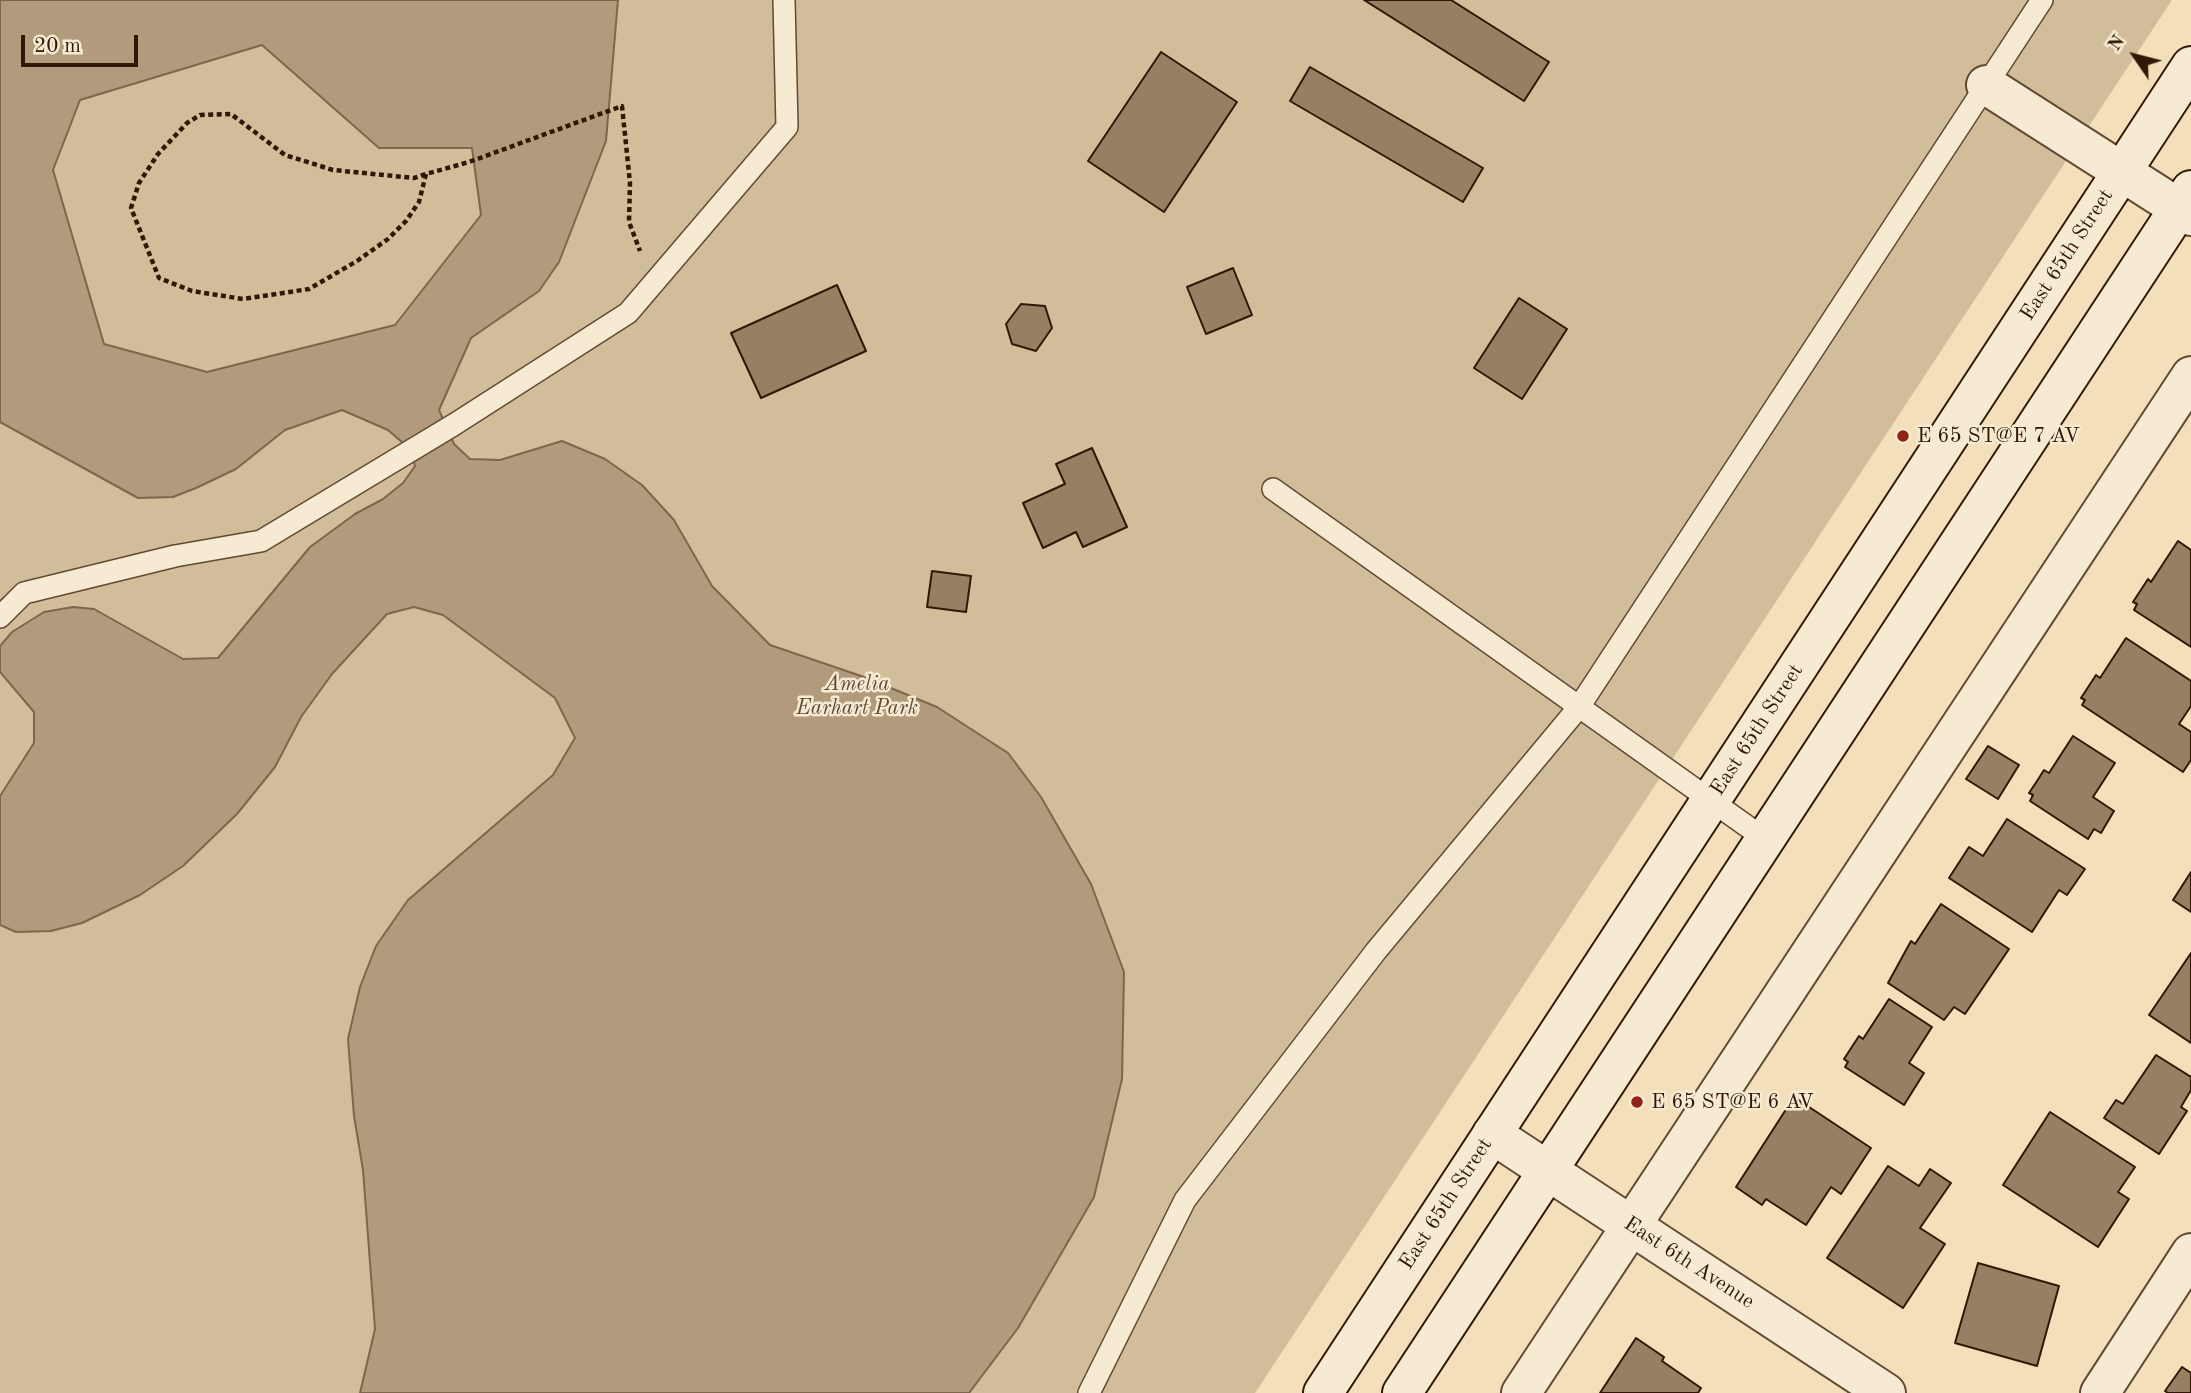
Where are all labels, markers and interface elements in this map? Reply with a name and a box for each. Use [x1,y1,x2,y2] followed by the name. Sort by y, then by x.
[24,21,142,65] scale bar
[2100,21,2170,91] north arrow
[2105,32,2129,55] text: N
[34,36,81,57] text: 20 m
[2015,184,2119,326] street label: East 65th Street
[1917,423,2080,449] place label: E 65 ST@E 7 AV
[1895,428,1911,444] marker: E 65 ST@E 7 AV
[1705,659,1809,801] street label: East 65th Street
[796,671,918,721] park label: Amelia Earhart Park
[1651,1089,1814,1115] place label: E 65 ST@E 6 AV
[1629,1094,1645,1110] marker: E 65 ST@E 6 AV
[1394,1133,1498,1275] street label: East 65th Street
[1619,1211,1759,1315] street label: East 6th Avenue

